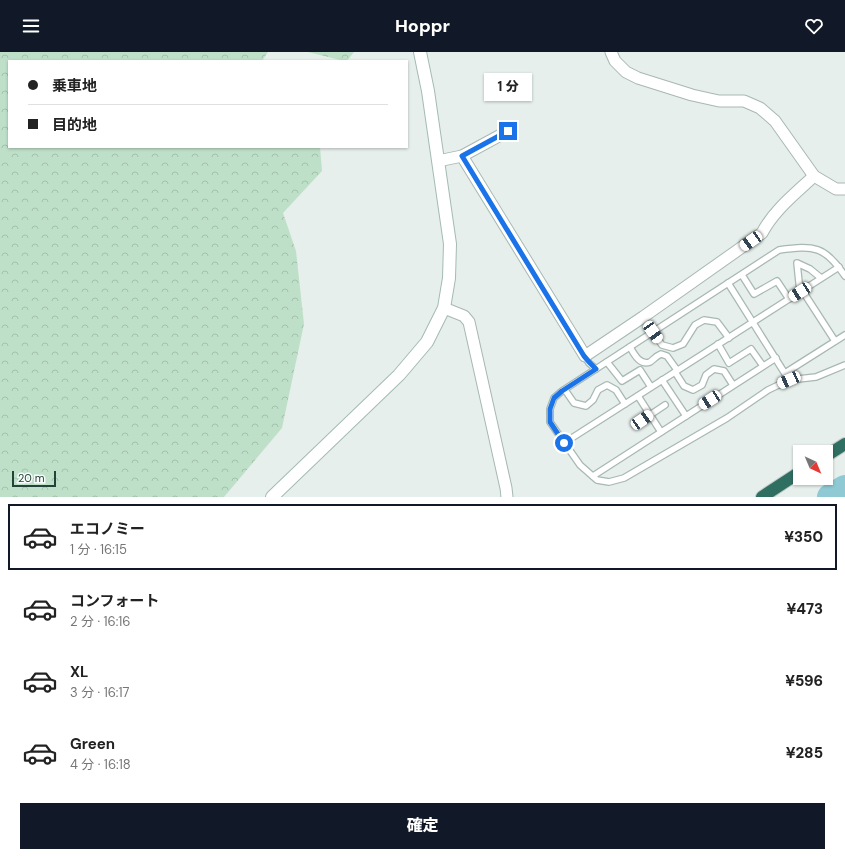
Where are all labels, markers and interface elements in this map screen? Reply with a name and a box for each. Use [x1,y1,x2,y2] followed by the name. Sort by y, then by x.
[395,14,450,38] text: Hoppr
[20,15,42,37] icon: menu
[803,15,825,37] icon: heart
[484,73,532,101] callout: 1 分
[52,76,97,96] text: 乗車地
[498,78,518,95] text: 1 分
[52,115,97,135] text: 目的地
[499,122,517,140] route end
[738,229,764,253] car
[787,280,813,304] car
[641,319,665,345] car
[776,370,802,390] car
[697,388,723,412] car
[629,408,655,432] car
[555,434,573,452] route start
[793,445,833,485] north arrow
[793,445,833,485] map controls
[12,469,56,488] scale bar
[18,471,44,485] text: 20 m
[22,519,58,555] icon: car
[70,519,145,539] text: エコノミー
[784,527,823,547] text: ¥350
[70,541,127,558] text: 1 分 · 16:15
[22,591,58,627] icon: car
[70,591,160,611] text: コンフォート
[786,599,823,619] text: ¥473
[70,613,131,630] text: 2 分 · 16:16
[70,662,88,682] text: XL
[22,663,58,699] icon: car
[785,671,823,691] text: ¥596
[70,684,129,701] text: 3 分 · 16:17
[70,734,115,754] text: Green
[22,735,58,771] icon: car
[786,743,823,763] text: ¥285
[70,756,131,773] text: 4 分 · 16:18
[20,803,825,849] button: 確定

